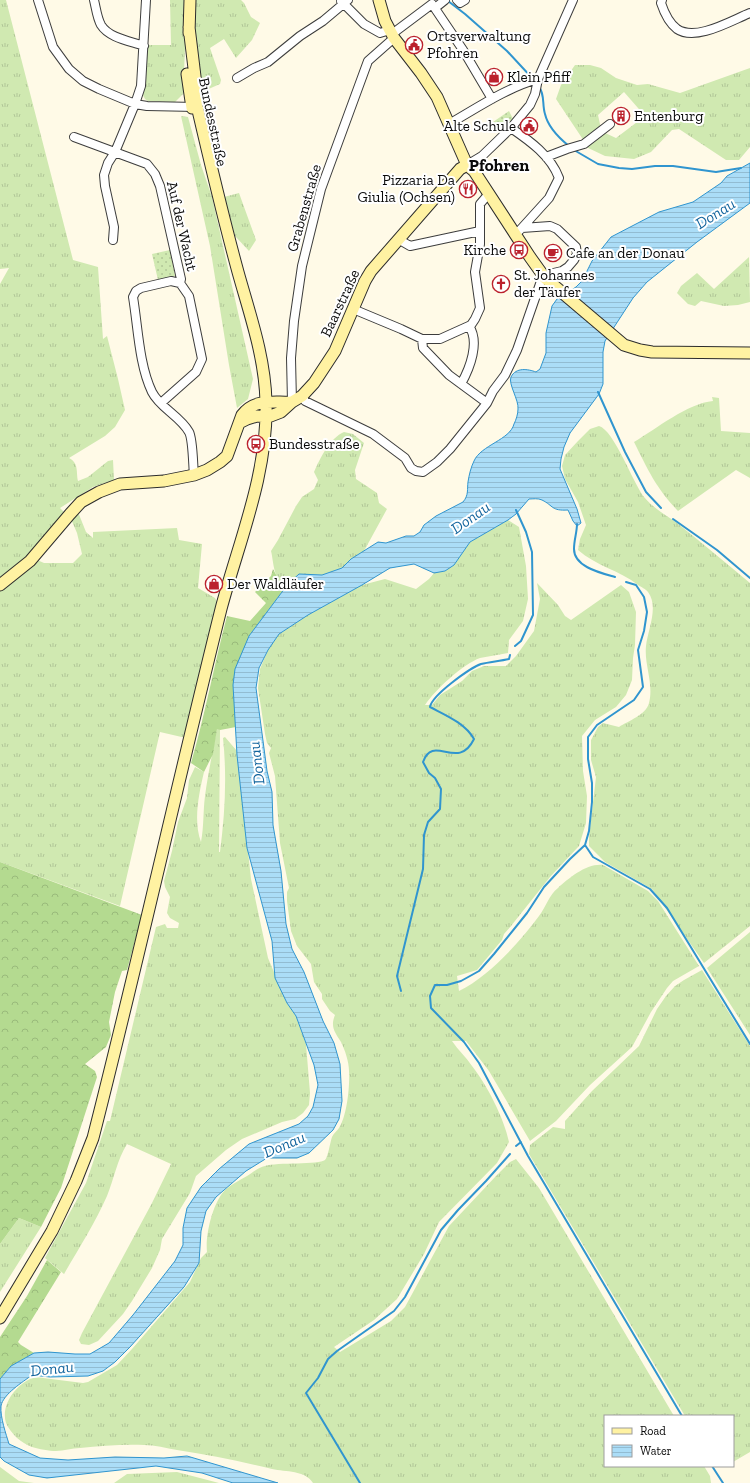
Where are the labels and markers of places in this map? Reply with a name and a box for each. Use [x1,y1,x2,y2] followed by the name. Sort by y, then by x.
[427,27,531,62] place label: Ortsverwaltung Pfohren
[404,35,424,55] public building icon: Ortsverwaltung Pfohren
[484,67,504,87] shop icon: Klein Pfiff
[507,68,572,86] place label: Klein Pfiff
[611,106,631,126] building icon: Entenburg
[634,107,704,125] place label: Entenburg
[519,116,539,136] public building icon: Alte Schule
[443,117,516,135] place label: Alte Schule
[357,171,455,206] place label: Pizzaria Da Giulia (Ochsen)
[458,179,478,199] restaurant icon: Pizzaria Da Giulia (Ochsen)
[509,240,529,260] bus stop icon: Kirche
[463,241,506,259] place label: Kirche
[543,243,563,263] cafe icon: Cafe an der Donau
[566,244,685,262] place label: Cafe an der Donau
[514,266,594,301] place label: St. Johannes der Täufer
[491,274,511,294] church icon: St. Johannes der Täufer
[246,434,266,454] bus stop icon: Bundesstraße
[269,435,359,453] place label: Bundesstraße
[204,574,224,594] shop icon: Der Waldläufer
[227,575,324,593] place label: Der Waldläufer

